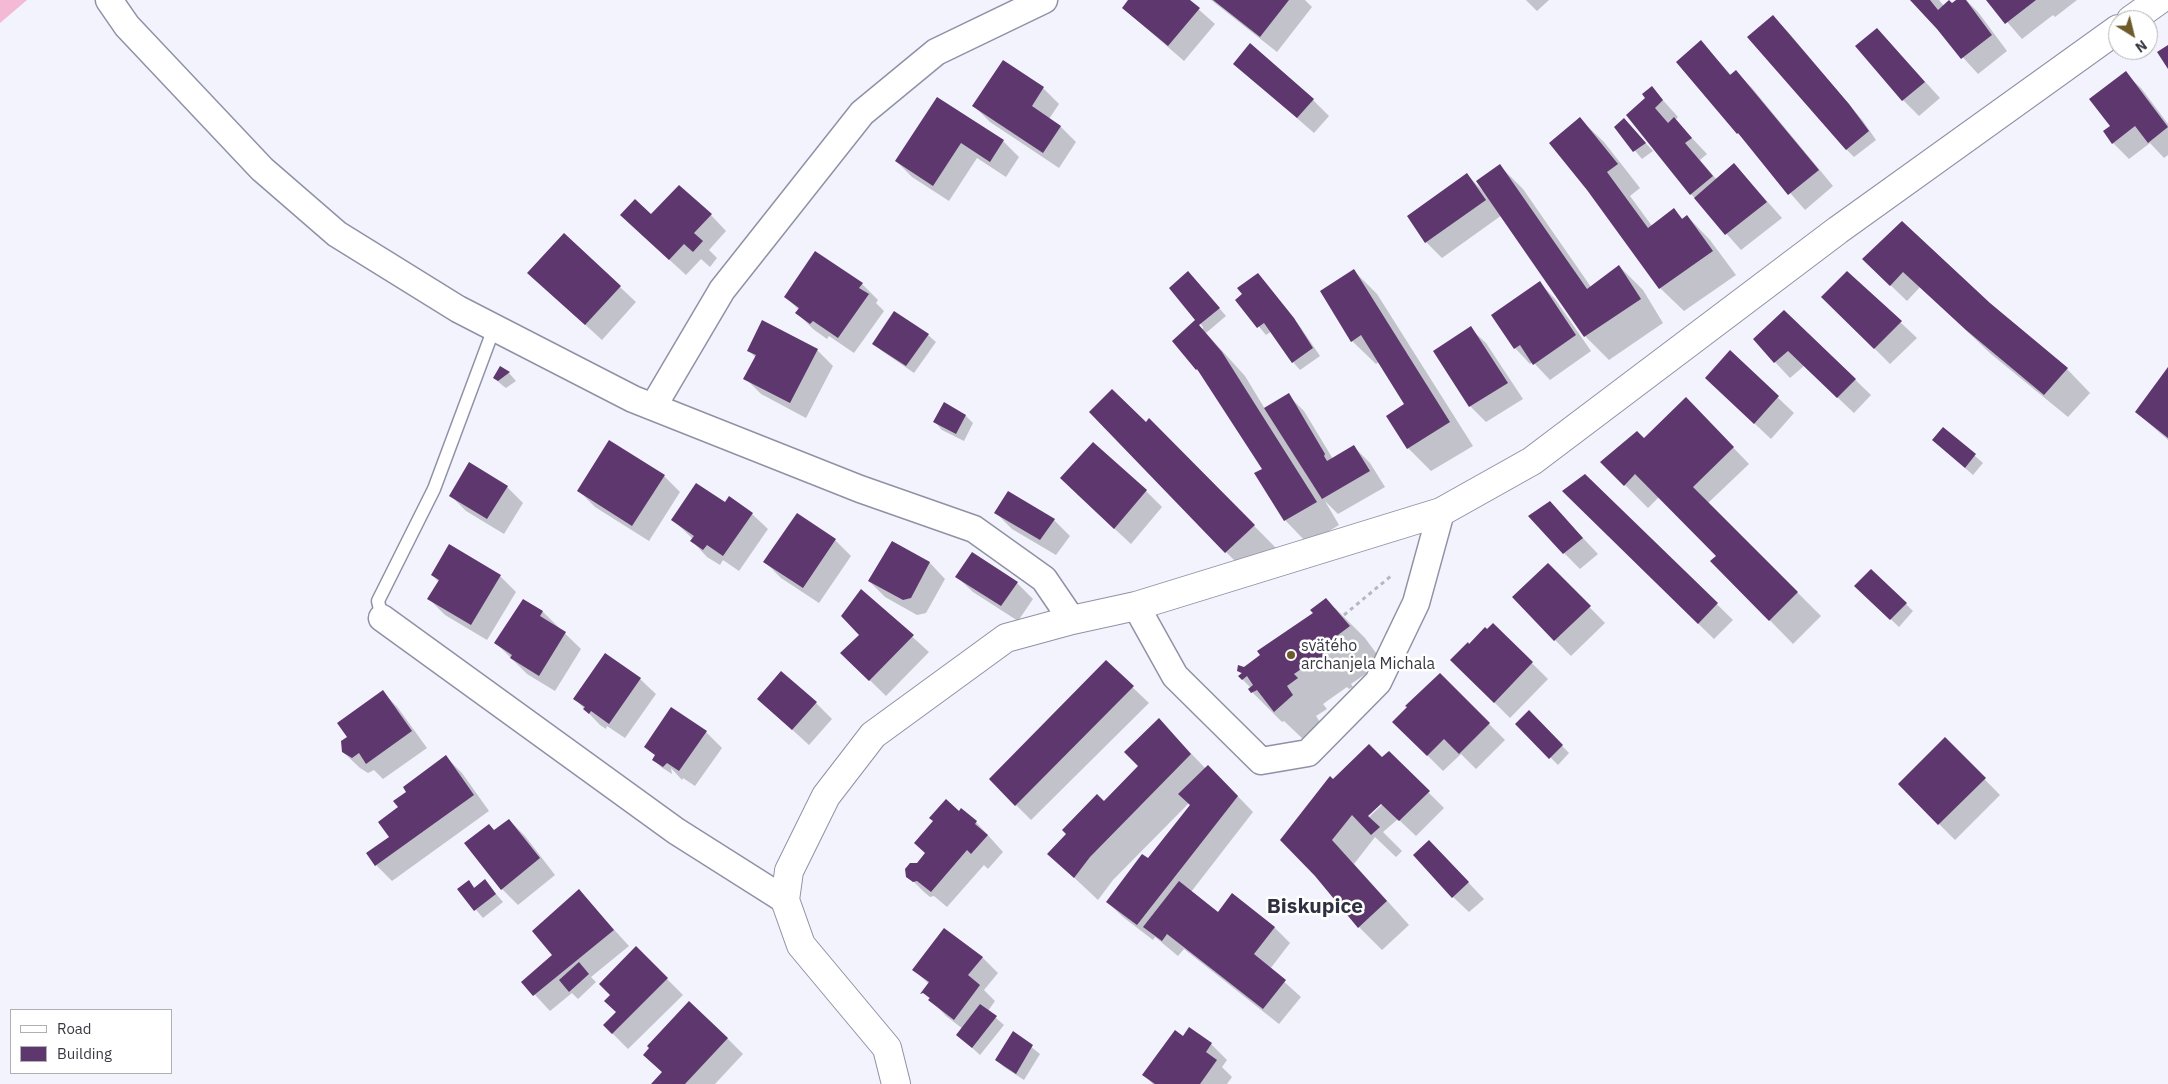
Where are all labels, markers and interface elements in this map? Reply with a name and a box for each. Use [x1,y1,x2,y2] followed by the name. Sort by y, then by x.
[2108,10,2158,60] north arrow
[2132,36,2151,57] text: N
[1301,636,1435,674] place label: svätého archanjela Michala
[1285,649,1297,661] marker: svätého archanjela Michala
[1267,894,1363,920] district label: Biskupice
[10,1009,172,1074] legend
[57,1019,92,1038] text: Road
[57,1044,112,1063] text: Building

